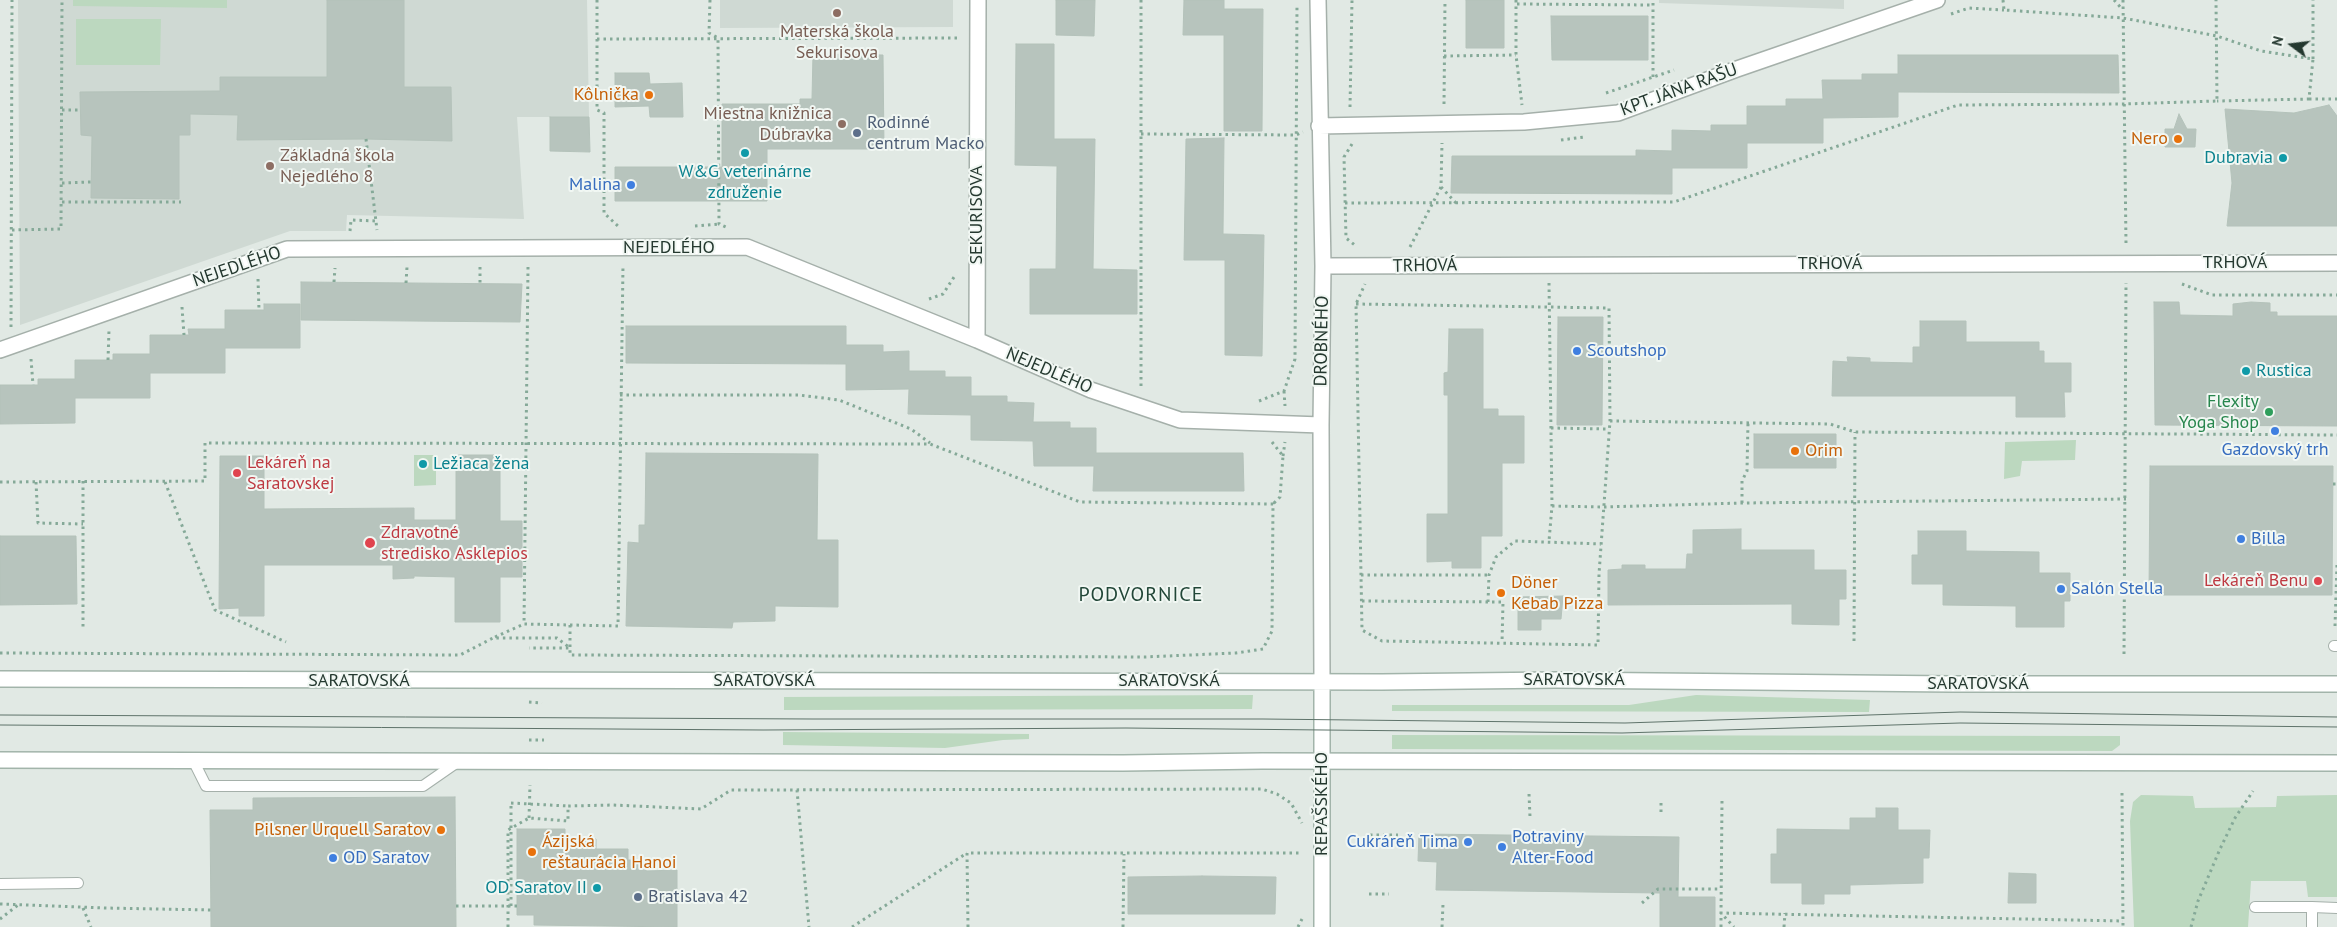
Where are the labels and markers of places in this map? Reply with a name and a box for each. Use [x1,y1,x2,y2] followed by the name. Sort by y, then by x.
[831,7,843,19] marker: Materská škola Sekurisova
[780,21,894,64] place label: Materská škola Sekurisova
[574,84,639,106] place label: Kôlnička
[643,89,655,101] marker: Kôlnička
[703,103,832,146] place label: Miestna knižnica Dúbravka
[867,112,984,154] place label: Rodinné centrum Macko
[836,118,848,130] marker: Miestna knižnica Dúbravka
[851,127,863,139] marker: Rodinné centrum Macko
[2131,128,2168,150] place label: Nero
[2172,133,2184,145] marker: Nero
[280,145,395,188] place label: Základná škola Nejedlého 8
[739,147,751,159] marker: W&G veterinárne združenie
[2204,147,2273,169] place label: Dubravia
[2277,152,2289,164] marker: Dubravia
[264,160,276,172] marker: Základná škola Nejedlého 8
[679,161,811,203] place label: W&G veterinárne združenie
[569,174,621,196] place label: Malina
[625,179,637,191] marker: Malina
[1587,340,1667,362] place label: Scoutshop
[1571,345,1583,357] marker: Scoutshop
[2256,360,2312,382] place label: Rustica
[2240,365,2252,377] marker: Rustica
[2179,391,2259,434] place label: Flexity Yoga Shop
[2263,406,2275,418] marker: Flexity Yoga Shop
[2269,425,2281,437] marker: Gazdovský trh
[2221,439,2329,461] place label: Gazdovský trh
[1805,440,1843,462] place label: Orim
[1789,445,1801,457] marker: Orim
[247,452,334,494] place label: Lekáreň na Saratovskej
[433,453,530,475] place label: Ležiaca žena
[417,458,429,470] marker: Ležiaca žena
[231,467,243,479] marker: Lekáreň na Saratovskej
[381,522,528,564] place label: Zdravotné stredisko Asklepios
[2251,528,2286,550] place label: Billa
[2235,533,2247,545] marker: Billa
[363,536,377,550] marker: Zdravotné stredisko Asklepios
[2204,570,2308,592] place label: Lekáreň Benu
[1511,572,1603,614] place label: Döner Kebab Pizza
[2312,575,2324,587] marker: Lekáreň Benu
[2071,578,2163,600] place label: Salón Stella
[2055,583,2067,595] marker: Salón Stella
[1495,587,1507,599] marker: Döner Kebab Pizza
[254,819,431,841] place label: Pilsner Urquell Saratov
[435,824,447,836] marker: Pilsner Urquell Saratov
[1512,826,1594,869] place label: Potraviny Alter-Food
[542,831,677,874] place label: Ázijská reštaurácia Hanoi
[1346,831,1458,853] place label: Cukráreň Tima
[1462,836,1474,848] marker: Cukráreň Tima
[1496,841,1508,853] marker: Potraviny Alter-Food
[526,846,538,858] marker: Ázijská reštaurácia Hanoi
[343,847,429,869] place label: OD Saratov
[327,852,339,864] marker: OD Saratov
[485,877,587,899] place label: OD Saratov II
[591,882,603,894] marker: OD Saratov II
[648,886,748,908] place label: Bratislava 42
[632,891,644,903] marker: Bratislava 42

